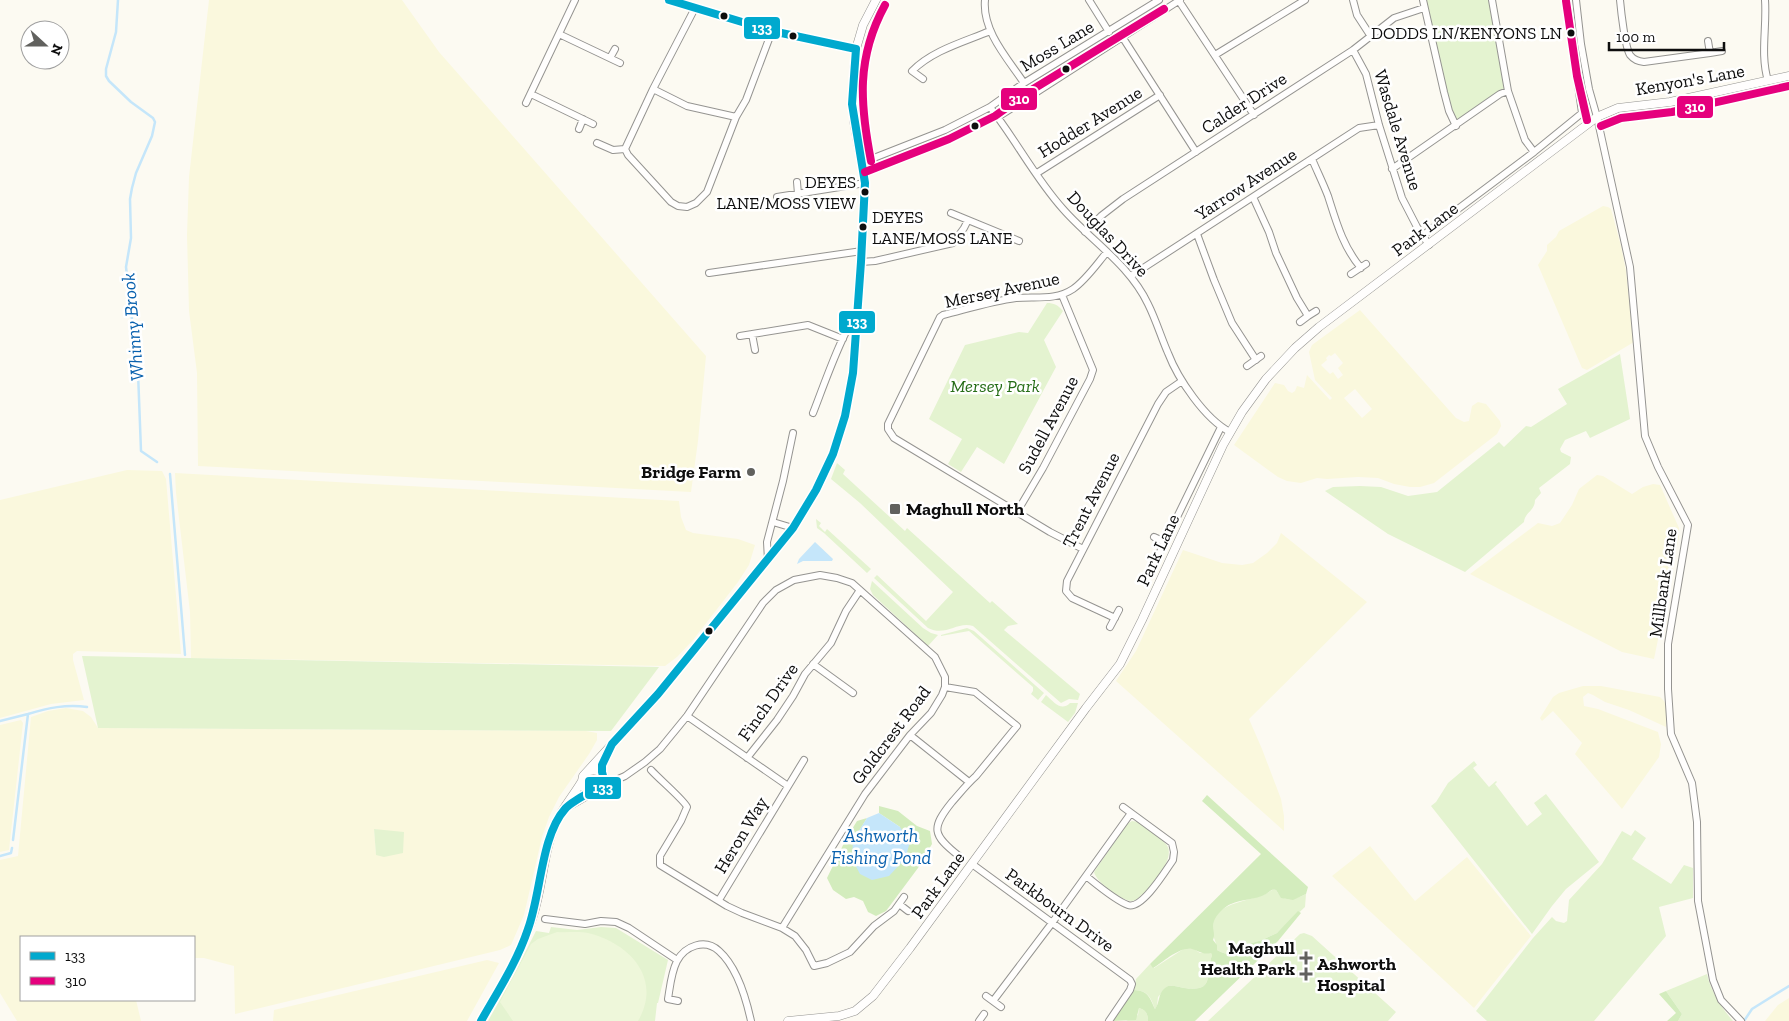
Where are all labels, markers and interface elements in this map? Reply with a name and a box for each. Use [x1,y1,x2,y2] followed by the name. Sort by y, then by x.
[719,11,729,21] unlabelled marker
[1016,15,1098,77] street label: Moss Lane
[743,16,781,40] line badge: 133
[20,20,70,70] north arrow
[752,20,773,37] text: 133
[1609,20,1724,52] scale bar
[1371,23,1562,43] place label: DODDS LN/KENYONS LN
[1566,28,1576,38] marker: DODDS LN/KENYONS LN
[1616,28,1655,46] text: 100 m
[788,31,798,41] unlabelled marker
[47,41,67,58] text: N
[1634,60,1746,100] street label: Kenyon's Lane
[1061,64,1071,74] unlabelled marker
[1197,67,1291,139] street label: Calder Drive
[1369,67,1427,193] street label: Wasdale Avenue
[1034,81,1146,163] street label: Hodder Avenue
[1000,87,1038,111] line badge: 310
[1008,91,1030,108] text: 310
[1676,95,1714,119] line badge: 310
[1684,99,1706,116] text: 310
[970,121,980,131] unlabelled marker
[1190,143,1301,226] street label: Yarrow Avenue
[716,172,856,213] place label: DEYES LANE/MOSS VIEW
[1063,186,1153,282] street label: Douglas Drive
[860,187,870,197] marker: DEYES LANE/MOSS VIEW
[1388,197,1462,261] street label: Park Lane
[872,207,1013,248] place label: DEYES LANE/MOSS LANE
[858,222,868,232] marker: DEYES LANE/MOSS LANE
[943,267,1061,313] street label: Mersey Avenue
[116,272,149,382] water label: Whinny Brook
[838,310,876,334] line badge: 133
[847,314,868,331] text: 133
[1013,372,1083,478] street label: Sudell Avenue
[950,375,1040,397] park label: Mersey Park
[1057,448,1125,552] street label: Trent Avenue
[641,461,741,483] place label: Bridge Farm
[745,466,757,478] marker: Bridge Farm
[906,498,1025,520] place label: Maghull North
[888,502,902,516] marker: Maghull North
[1132,510,1184,590] street label: Park Lane
[1644,527,1682,639] street label: Millbank Lane
[704,626,714,636] unlabelled marker
[733,659,803,745] street label: Finch Drive
[847,681,935,789] street label: Goldcrest Road
[584,776,622,800] line badge: 133
[593,780,614,797] text: 133
[709,792,773,877] street label: Heron Way
[831,824,932,869] water label: Ashworth Fishing Pond
[906,847,970,923] street label: Park Lane
[1001,863,1119,957] street label: Parkbourn Drive
[20,936,195,1001] legend
[1200,937,1295,980] place label: Maghull Health Park
[65,947,85,965] text: 133
[1299,951,1313,965] marker: Maghull Health Park
[1317,953,1397,996] place label: Ashworth Hospital
[1299,967,1313,981] marker: Ashworth Hospital
[65,972,87,990] text: 310

